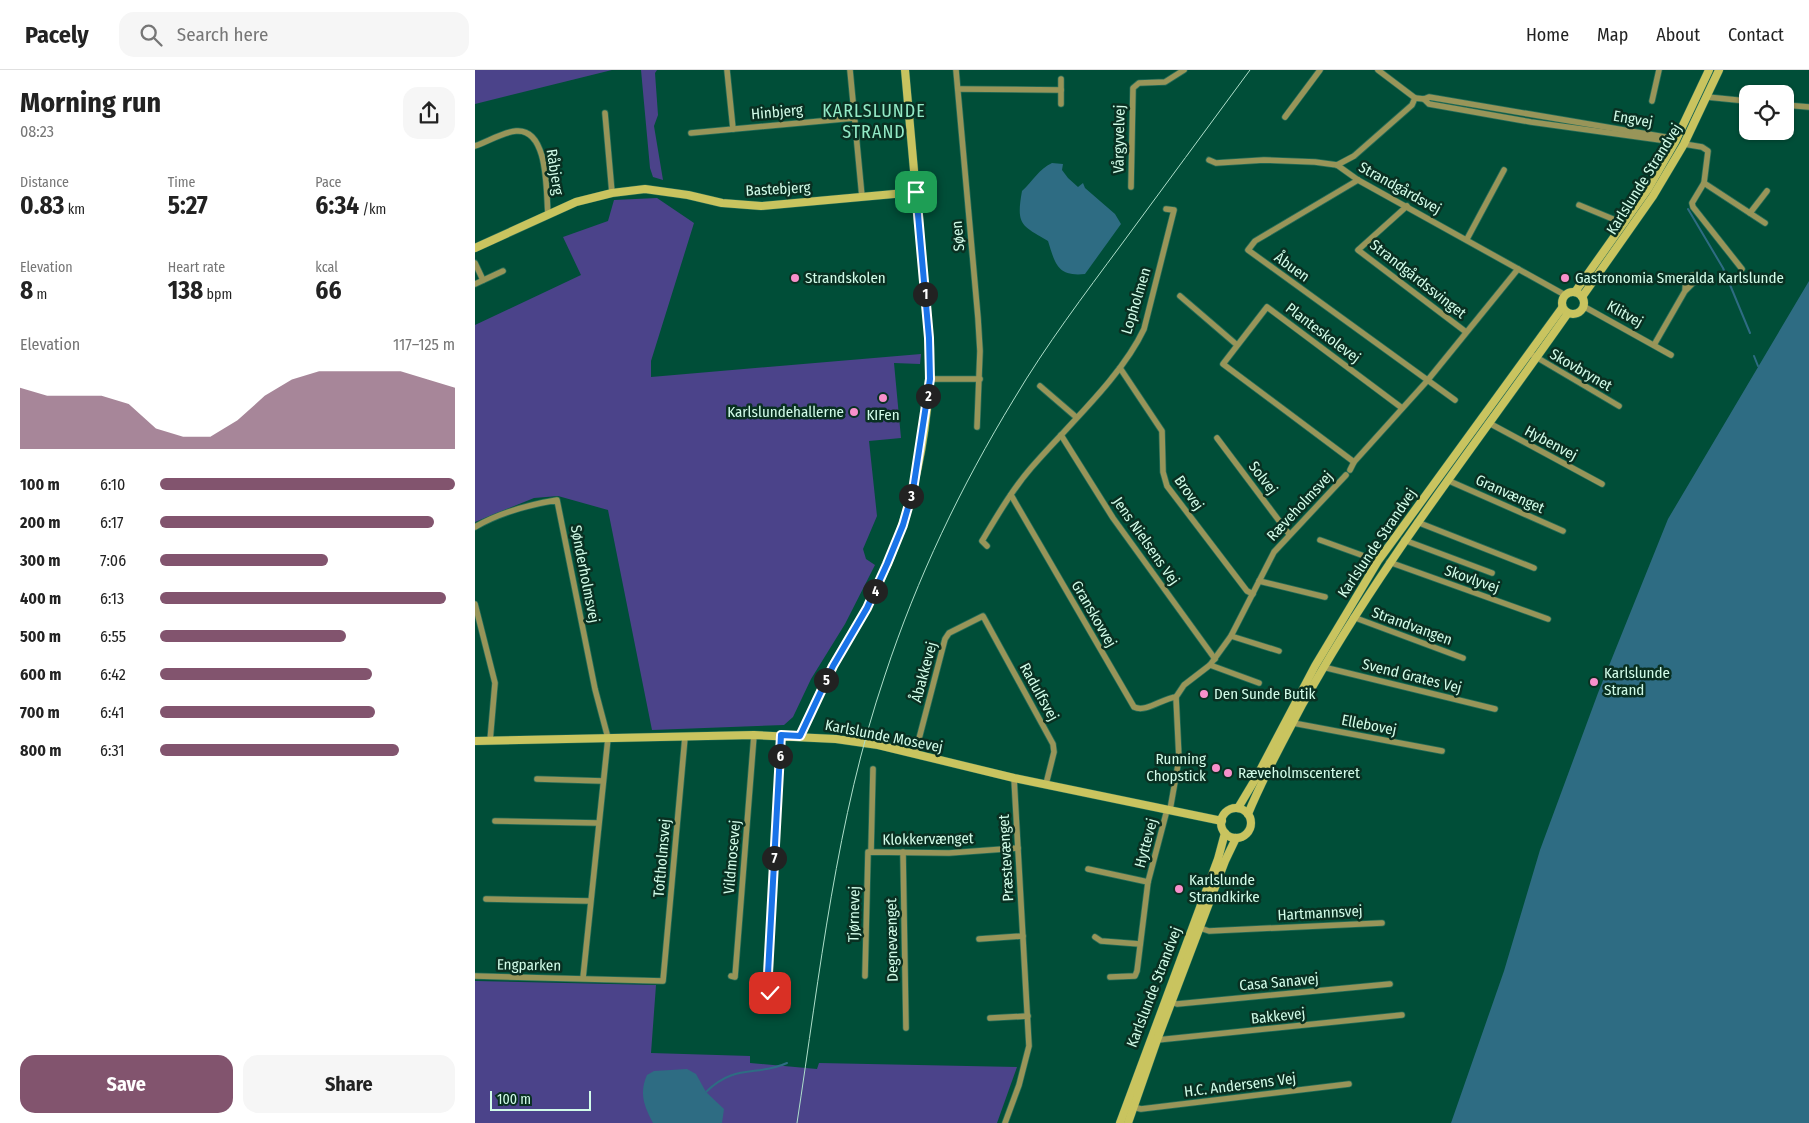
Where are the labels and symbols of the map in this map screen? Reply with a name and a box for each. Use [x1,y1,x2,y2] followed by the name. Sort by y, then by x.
[822,100,926,143] district label: KARLSLUNDE STRAND
[750,101,804,123] street label: Hinbjerg
[1109,104,1129,174] street label: Vårgyvelvej
[1612,107,1654,131] street label: Engvej
[1603,120,1685,238] street label: Karlslunde Strandvej
[542,148,568,196] street label: Råbjerg
[1356,158,1444,218] street label: Strandgårdsvej
[895,171,937,213] pin
[745,178,811,200] street label: Bastebjerg
[948,220,968,252] street label: Søen
[1366,236,1470,322] street label: Strandgårdssvinget
[1271,248,1313,286] street label: Åbuen
[1117,265,1155,337] street label: Lopholmen
[805,269,886,287] place label: Strandskolen
[1575,269,1784,287] place label: Gastronomia Smeralda Karlslunde
[789,272,801,284] marker: Strandskolen
[1559,272,1571,284] marker: Gastronomia Smeralda Karlslunde
[913,282,937,306] pin: 1
[1604,297,1646,331] street label: Klitvej
[1282,299,1364,367] street label: Planteskolevej
[1547,345,1615,395] street label: Skovbrynet
[915,384,941,408] pin: 2
[877,392,889,404] marker: KIFen
[727,403,844,421] place label: Karlslundehallerne
[848,406,860,418] marker: Karlslundehallerne
[866,406,900,424] place label: KIFen
[1522,422,1580,464] street label: Hybenvej
[1245,458,1281,498] street label: Solvej
[1263,467,1337,545] street label: Ræveholmsvej
[1473,471,1547,517] street label: Granvænget
[1171,472,1207,514] street label: Brovej
[899,484,923,508] pin: 3
[1334,485,1420,601] street label: Karlslunde Strandvej
[1109,493,1183,589] street label: Jens Nielsens Vej
[567,524,603,624] street label: Sønderholmsvej
[1442,561,1502,597] street label: Skovlyvej
[1068,577,1120,651] street label: Granskovvej
[863,578,887,604] pin: 4
[1369,603,1455,649] street label: Strandvangen
[907,640,941,704] street label: Åbakkevej
[1360,655,1464,697] street label: Svend Grates Vej
[1016,660,1062,724] street label: Radulfsvej
[1604,664,1670,699] place label: Karlslunde Strand
[813,668,839,692] pin: 5
[1588,676,1600,688] marker: Karlslunde Strand
[1214,685,1315,703] place label: Den Sunde Butik
[1198,688,1210,700] marker: Den Sunde Butik
[1340,711,1398,739] street label: Ellebovej
[824,716,944,756] street label: Karlslunde Mosevej
[767,744,793,768] pin: 6
[1146,750,1206,785] place label: Running Chopstick
[1210,762,1222,774] marker: Running Chopstick
[1238,764,1360,782] place label: Ræveholmscenteret
[1222,767,1234,779] marker: Ræveholmscenteret
[995,814,1017,902] street label: Præstevænget
[1131,816,1161,870] street label: Hyttevej
[650,818,674,898] street label: Toftholmsvej
[720,819,744,895] street label: Vildmosevej
[882,829,974,849] street label: Klokkervænget
[761,846,787,870] pin: 7
[1189,871,1260,906] place label: Karlslunde Strandkirke
[1173,883,1185,895] marker: Karlslunde Strandkirke
[845,886,863,942] street label: Tjørnevej
[882,898,902,982] street label: Degnevænget
[1277,902,1363,924] street label: Hartmannsvej
[1123,924,1185,1050] street label: Karlslunde Strandvej
[497,955,561,975] street label: Engparken
[1239,970,1319,994] street label: Casa Sanavej
[749,972,791,1014] pin
[1250,1004,1306,1028] street label: Bakkevej
[1183,1069,1297,1101] street label: H.C. Andersens Vej
[490,1088,591,1111] scale bar

